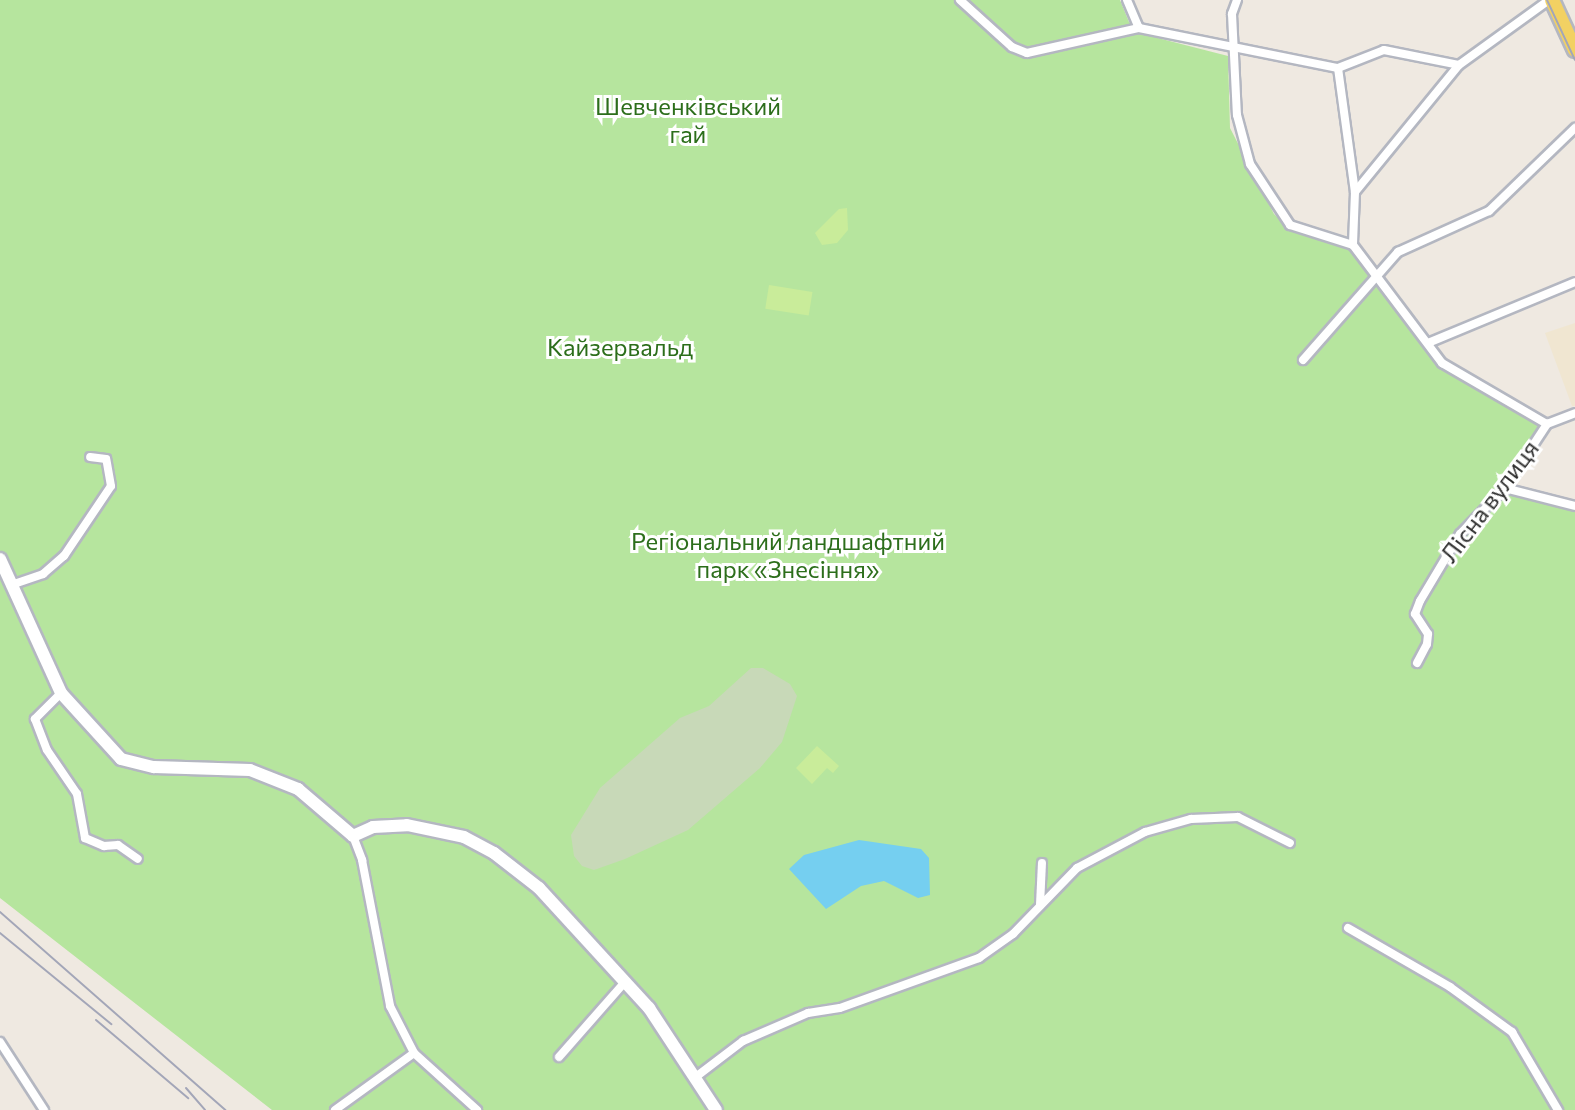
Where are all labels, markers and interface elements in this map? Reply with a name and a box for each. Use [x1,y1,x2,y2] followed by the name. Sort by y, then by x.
[595,92,781,148] park label: Шевченківський гай
[547,333,693,361] park label: Кайзервальд
[1434,434,1544,568] street label: Лісна вулиця
[631,527,945,583] park label: Регіональний ландшафтний парк «Знесіння»

